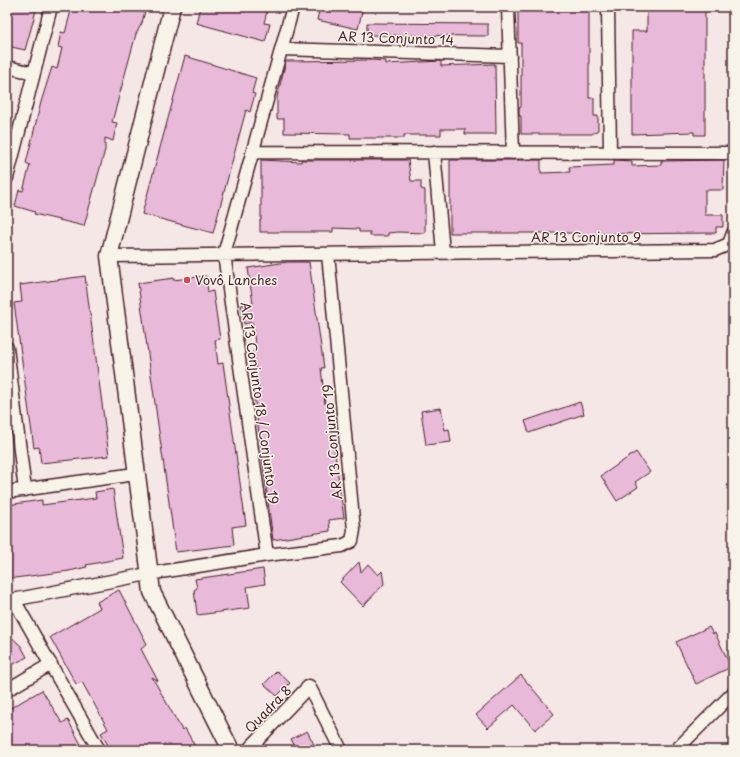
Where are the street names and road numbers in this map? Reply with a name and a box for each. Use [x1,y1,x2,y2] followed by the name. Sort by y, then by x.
[338,26,454,49] street label: AR 13 Conjunto 14
[531,227,641,246] street label: AR 13 Conjunto 9
[237,301,284,505] street label: AR 13 Conjunto 18 / Conjunto 19
[317,384,346,500] street label: AR 13 Conjunto 19
[240,681,295,737] street label: Quadra 8

